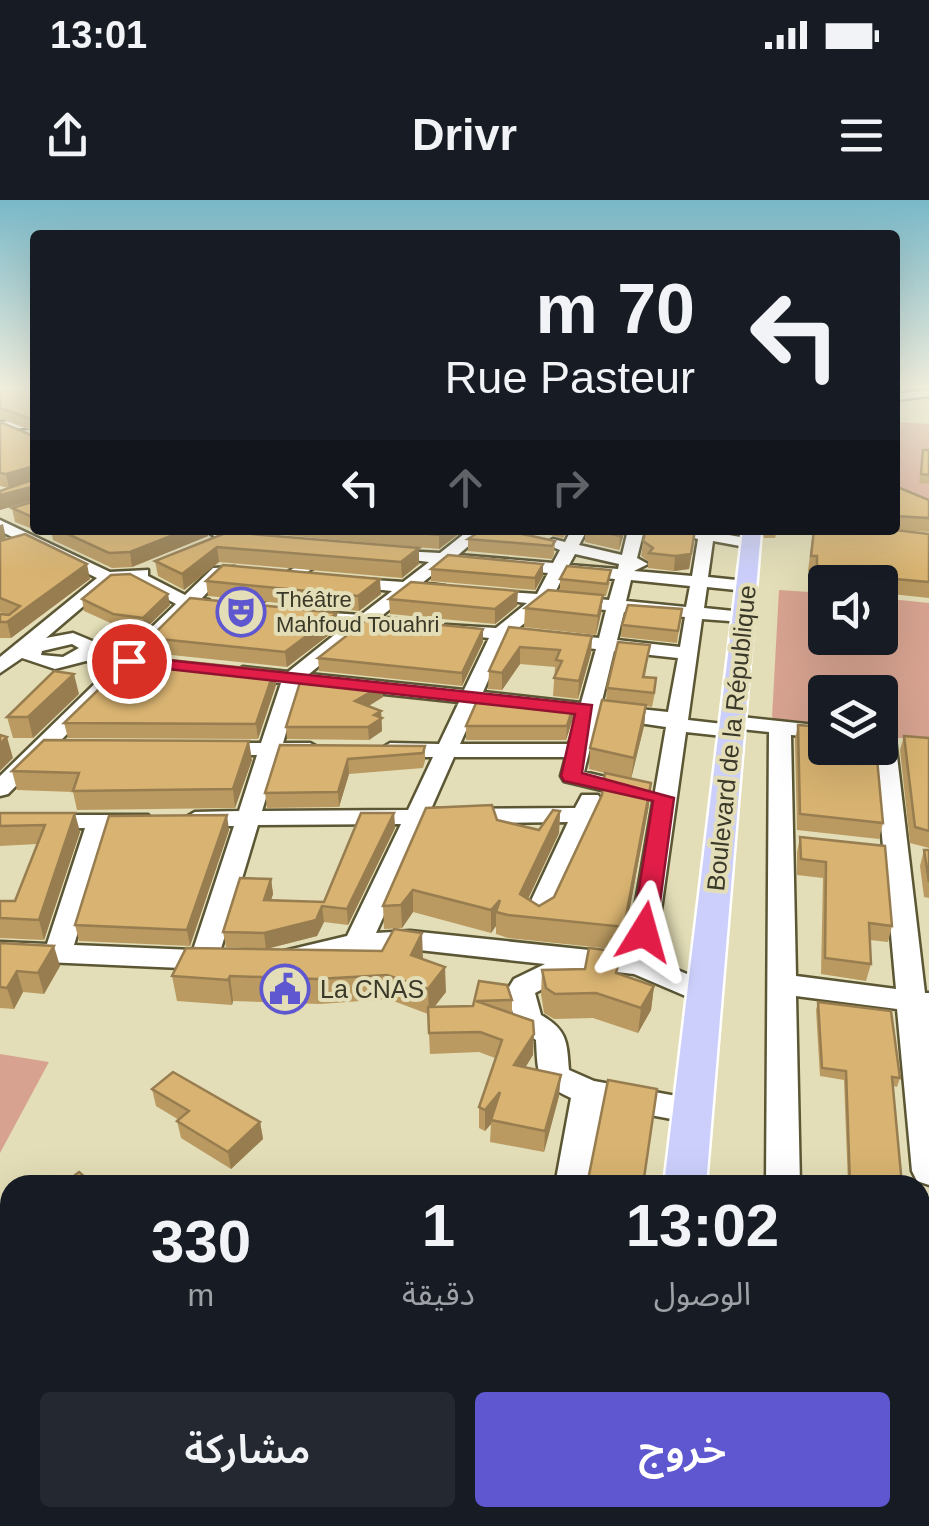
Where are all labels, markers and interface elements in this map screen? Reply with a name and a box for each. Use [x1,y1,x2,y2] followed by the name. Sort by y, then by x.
[50,14,147,56] text: 13:01
[40,108,95,163] icon: share
[834,108,889,163] icon: menu
[412,109,517,160] text: Drivr
[535,270,695,348] text: 70 m
[730,270,860,400] icon: left
[445,352,695,403] text: Rue Pasteur
[333,460,388,515] icon: left
[438,460,493,515] icon: ahead
[543,460,598,515] icon: right
[808,565,898,765] map controls
[808,565,898,655] button: sound
[701,584,761,892] street label: Boulevard de la République
[215,586,267,638] theatre icon: Théâtre Mahfoud Touahri
[276,587,440,637] place label: Théâtre Mahfoud Touahri
[87,619,172,704] pin
[102,634,157,689] icon: arrive
[808,675,898,765] button: layers
[592,880,696,984] position arrow
[259,963,311,1015] public building icon: La CNAS
[320,975,424,1003] place label: La CNAS
[422,1192,455,1259] text: 1
[626,1192,779,1259] text: 13:02
[151,1208,251,1275] text: 330
[402,1276,475,1312] text: دقيقة
[654,1276,751,1312] text: الوصول
[188,1277,214,1313] text: m
[40,1392,455,1507] button: مشاركة
[475,1392,890,1507] button: خروج

